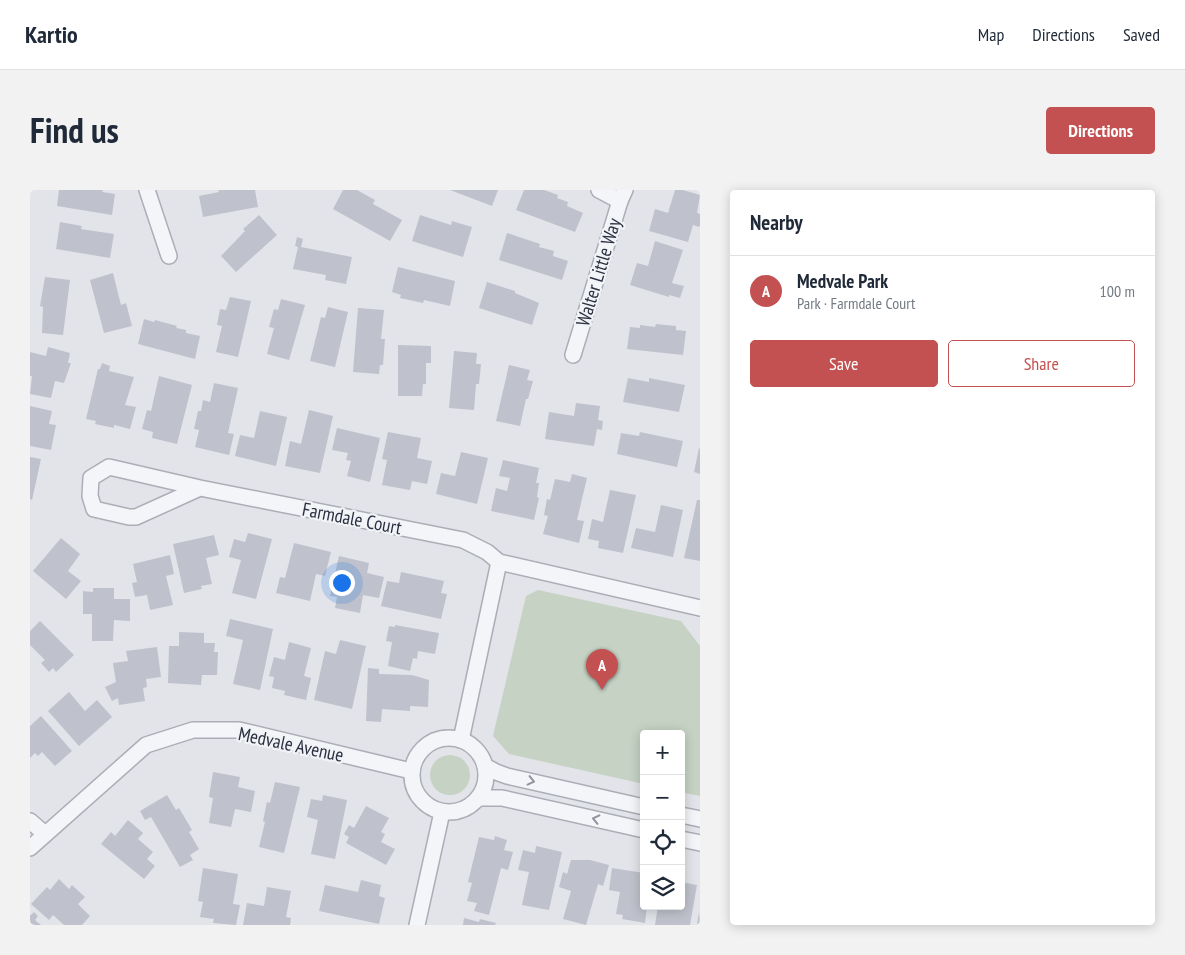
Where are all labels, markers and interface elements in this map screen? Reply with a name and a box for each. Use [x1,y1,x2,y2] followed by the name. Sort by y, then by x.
[25,19,78,50] text: Kartio
[978,23,1004,46] text: Map
[1032,23,1095,46] text: Directions
[1123,23,1160,46] text: Saved
[30,107,119,153] text: Find us
[1046,107,1155,154] button: Directions
[750,209,803,236] text: Nearby
[570,214,626,329] street label: Walter Little Way
[797,269,888,293] text: Medvale Park
[762,281,770,301] text: A
[1100,281,1135,301] text: 100 m
[797,293,915,313] text: Park · Farmdale Court
[750,340,938,387] button: Save
[948,340,1135,387] button: Share
[300,497,404,540] street label: Farmdale Court
[329,570,355,596] your location
[586,649,618,690] pin: A
[236,721,346,767] street label: Medvale Avenue
[640,730,685,910] map controls
[640,730,685,775] button: +
[526,775,535,786] one-way arrow
[640,775,685,820] button: −
[592,814,601,825] one-way arrow
[640,820,685,865] button: locate
[640,865,685,910] button: layers

